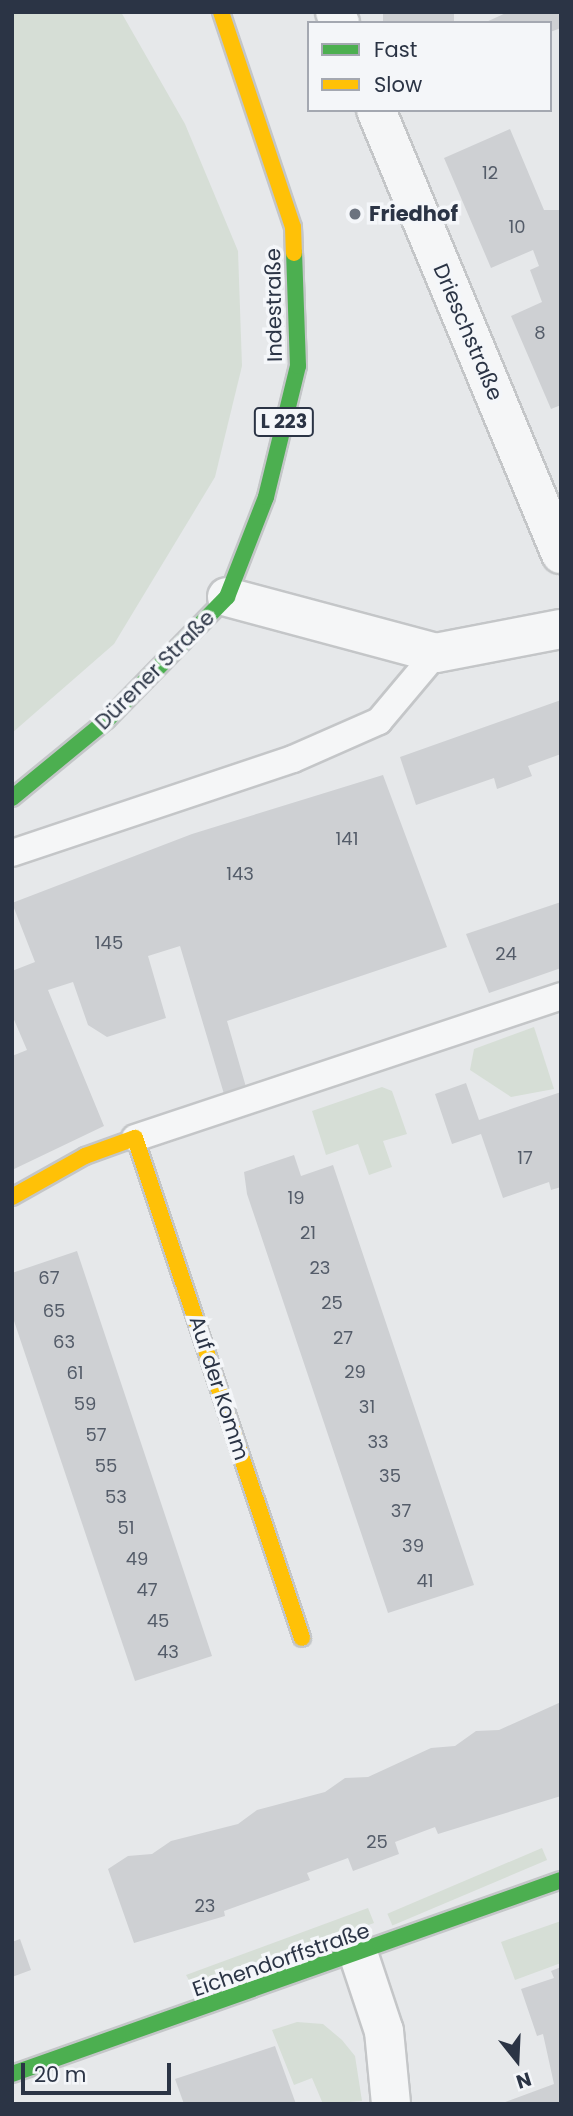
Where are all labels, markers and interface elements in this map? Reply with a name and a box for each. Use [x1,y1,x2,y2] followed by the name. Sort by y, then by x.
[307,21,552,112] legend
[374,35,417,64] text: Fast
[374,70,422,99] text: Slow
[482,162,498,184] house number: 12
[369,201,458,227] place label: Friedhof
[347,206,363,222] marker: Friedhof
[508,216,526,238] house number: 10
[260,248,288,362] street label: Indestraße
[428,260,508,404] street label: Drieschstraße
[534,322,546,344] house number: 8
[252,406,316,438] road number: L 223
[90,605,220,735] street label: Dürener Straße
[336,828,358,850] house number: 141
[226,863,254,885] house number: 143
[95,932,123,954] house number: 145
[495,943,517,965] house number: 24
[517,1147,533,1169] house number: 17
[287,1187,305,1209] house number: 19
[300,1222,316,1244] house number: 21
[310,1257,330,1279] house number: 23
[38,1267,60,1289] house number: 67
[321,1292,343,1314] house number: 25
[43,1300,65,1322] house number: 65
[184,1313,254,1463] street label: Auf der Komm
[333,1327,353,1349] house number: 27
[53,1331,75,1353] house number: 63
[344,1361,366,1383] house number: 29
[66,1362,84,1384] house number: 61
[74,1393,96,1415] house number: 59
[359,1396,375,1418] house number: 31
[85,1424,107,1446] house number: 57
[367,1431,389,1453] house number: 33
[95,1455,117,1477] house number: 55
[379,1465,401,1487] house number: 35
[105,1486,127,1508] house number: 53
[391,1500,411,1522] house number: 37
[117,1517,135,1539] house number: 51
[402,1535,424,1557] house number: 39
[126,1548,148,1570] house number: 49
[416,1570,434,1592] house number: 41
[136,1579,158,1601] house number: 47
[147,1610,169,1632] house number: 45
[157,1641,179,1663] house number: 43
[366,1831,388,1853] house number: 25
[195,1895,215,1917] house number: 23
[189,1918,373,2002] street label: Eichendorffstraße
[482,2025,552,2095] north arrow
[24,2050,175,2094] scale bar
[34,2060,87,2089] text: 20 m
[513,2065,535,2095] text: N

